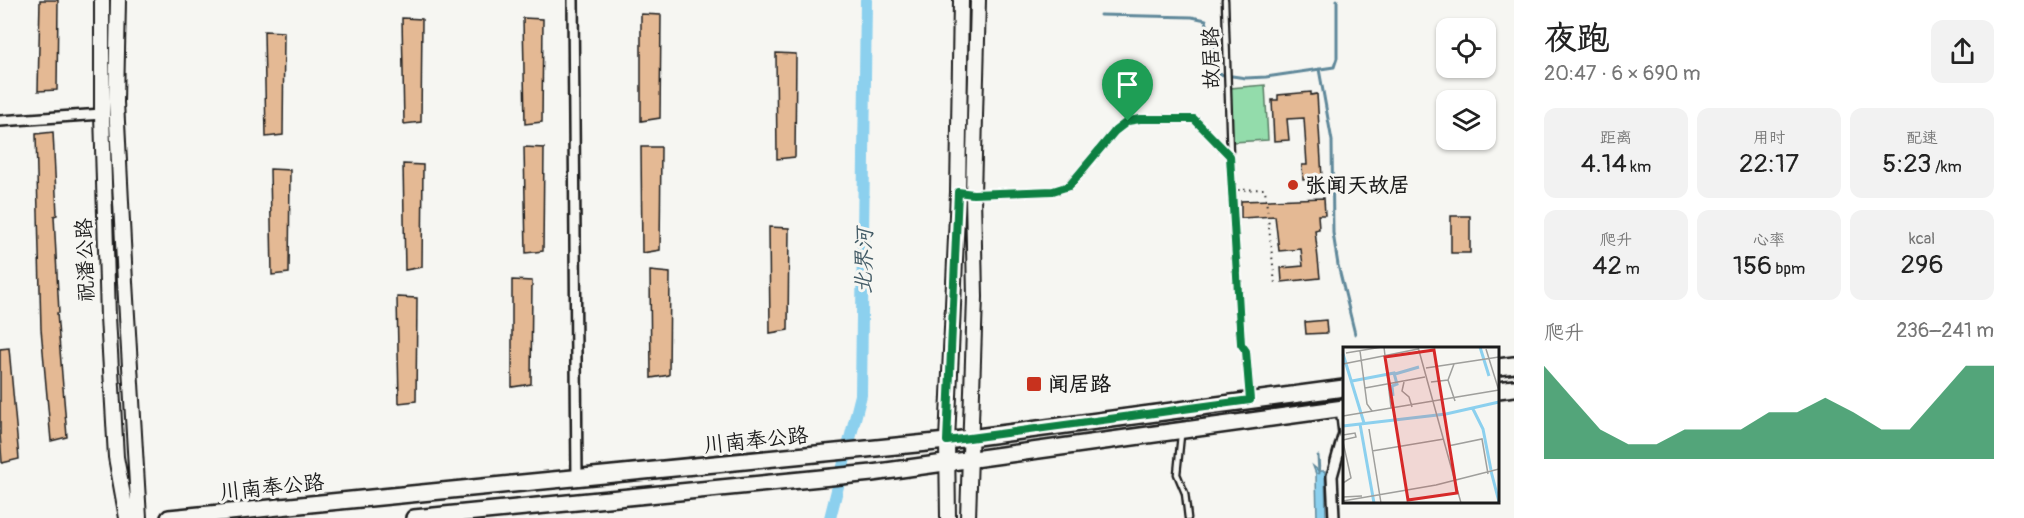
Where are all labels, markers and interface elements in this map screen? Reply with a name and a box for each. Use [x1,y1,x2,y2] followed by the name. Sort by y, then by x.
[1436,18,1496,150] map controls
[1436,18,1496,78] button: locate
[1544,18,1610,59] text: 夜跑
[1931,20,1994,83] button: share
[1197,26,1226,90] street label: 故居路
[1102,59,1153,121] pin
[1544,61,1701,86] text: 20:47 · 6 × 690 m
[1111,68,1144,101] icon: arrive
[1436,90,1496,150] button: layers
[1600,128,1632,148] text: 距离
[1753,128,1785,148] text: 用时
[1906,128,1938,148] text: 配速
[1581,148,1627,180] text: 4.14
[1739,148,1799,180] text: 22:17
[1882,148,1932,180] text: 5:23
[1627,157,1651,177] text: km
[1932,157,1962,177] text: /km
[1305,172,1410,199] place label: 张闻天故居
[1286,178,1300,192] marker: 张闻天故居
[71,218,100,302] street label: 祝潘公路
[849,225,879,294] water label: 北界河
[1909,229,1935,249] text: kcal
[1600,230,1632,250] text: 爬升
[1753,230,1785,250] text: 心率
[1900,249,1944,281] text: 296
[1592,250,1622,282] text: 42
[1733,250,1772,282] text: 156
[1622,259,1640,279] text: m
[1772,259,1805,279] text: bpm
[1896,318,1994,343] text: 236–241 m
[1544,320,1584,345] text: 爬升
[1343,347,1499,503] inset map
[1048,371,1111,398] place label: 闻居路
[1025,375,1043,393] marker: 闻居路
[702,422,810,459] street label: 川南奉公路
[218,469,326,506] street label: 川南奉公路

